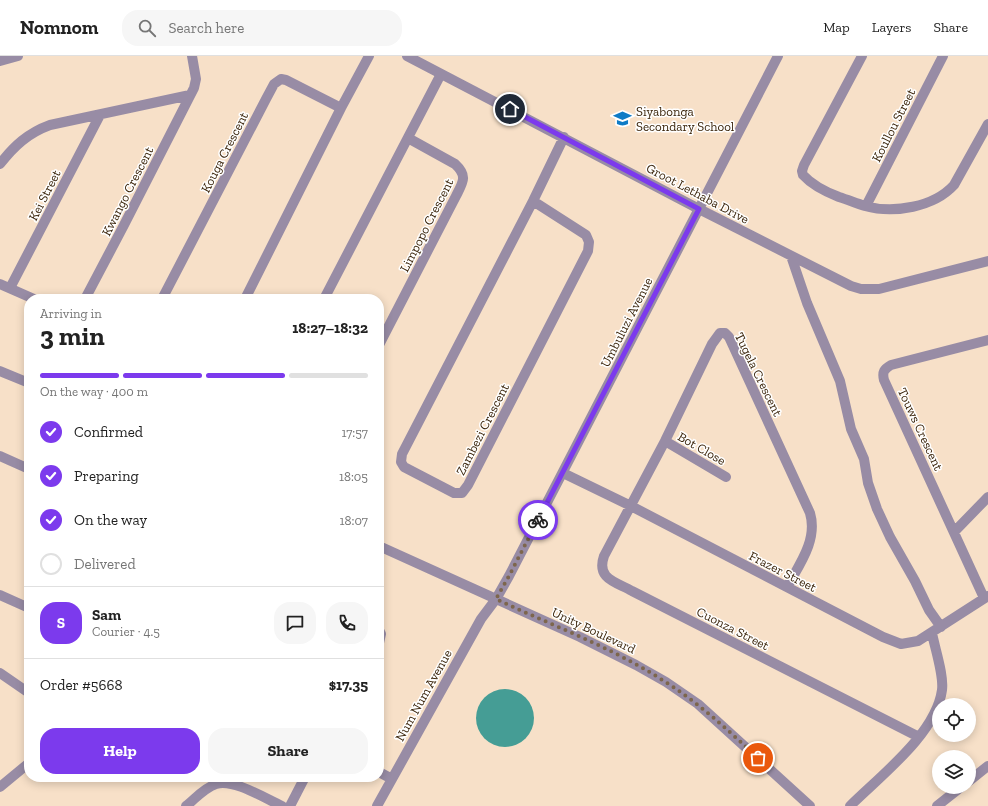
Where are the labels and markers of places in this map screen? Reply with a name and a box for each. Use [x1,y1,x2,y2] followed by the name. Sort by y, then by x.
[493,92,527,126] pin
[636,104,735,134] place label: Siyabonga Secondary School
[613,108,633,128] school or university icon: Siyabonga Secondary School
[741,741,775,775] pin

